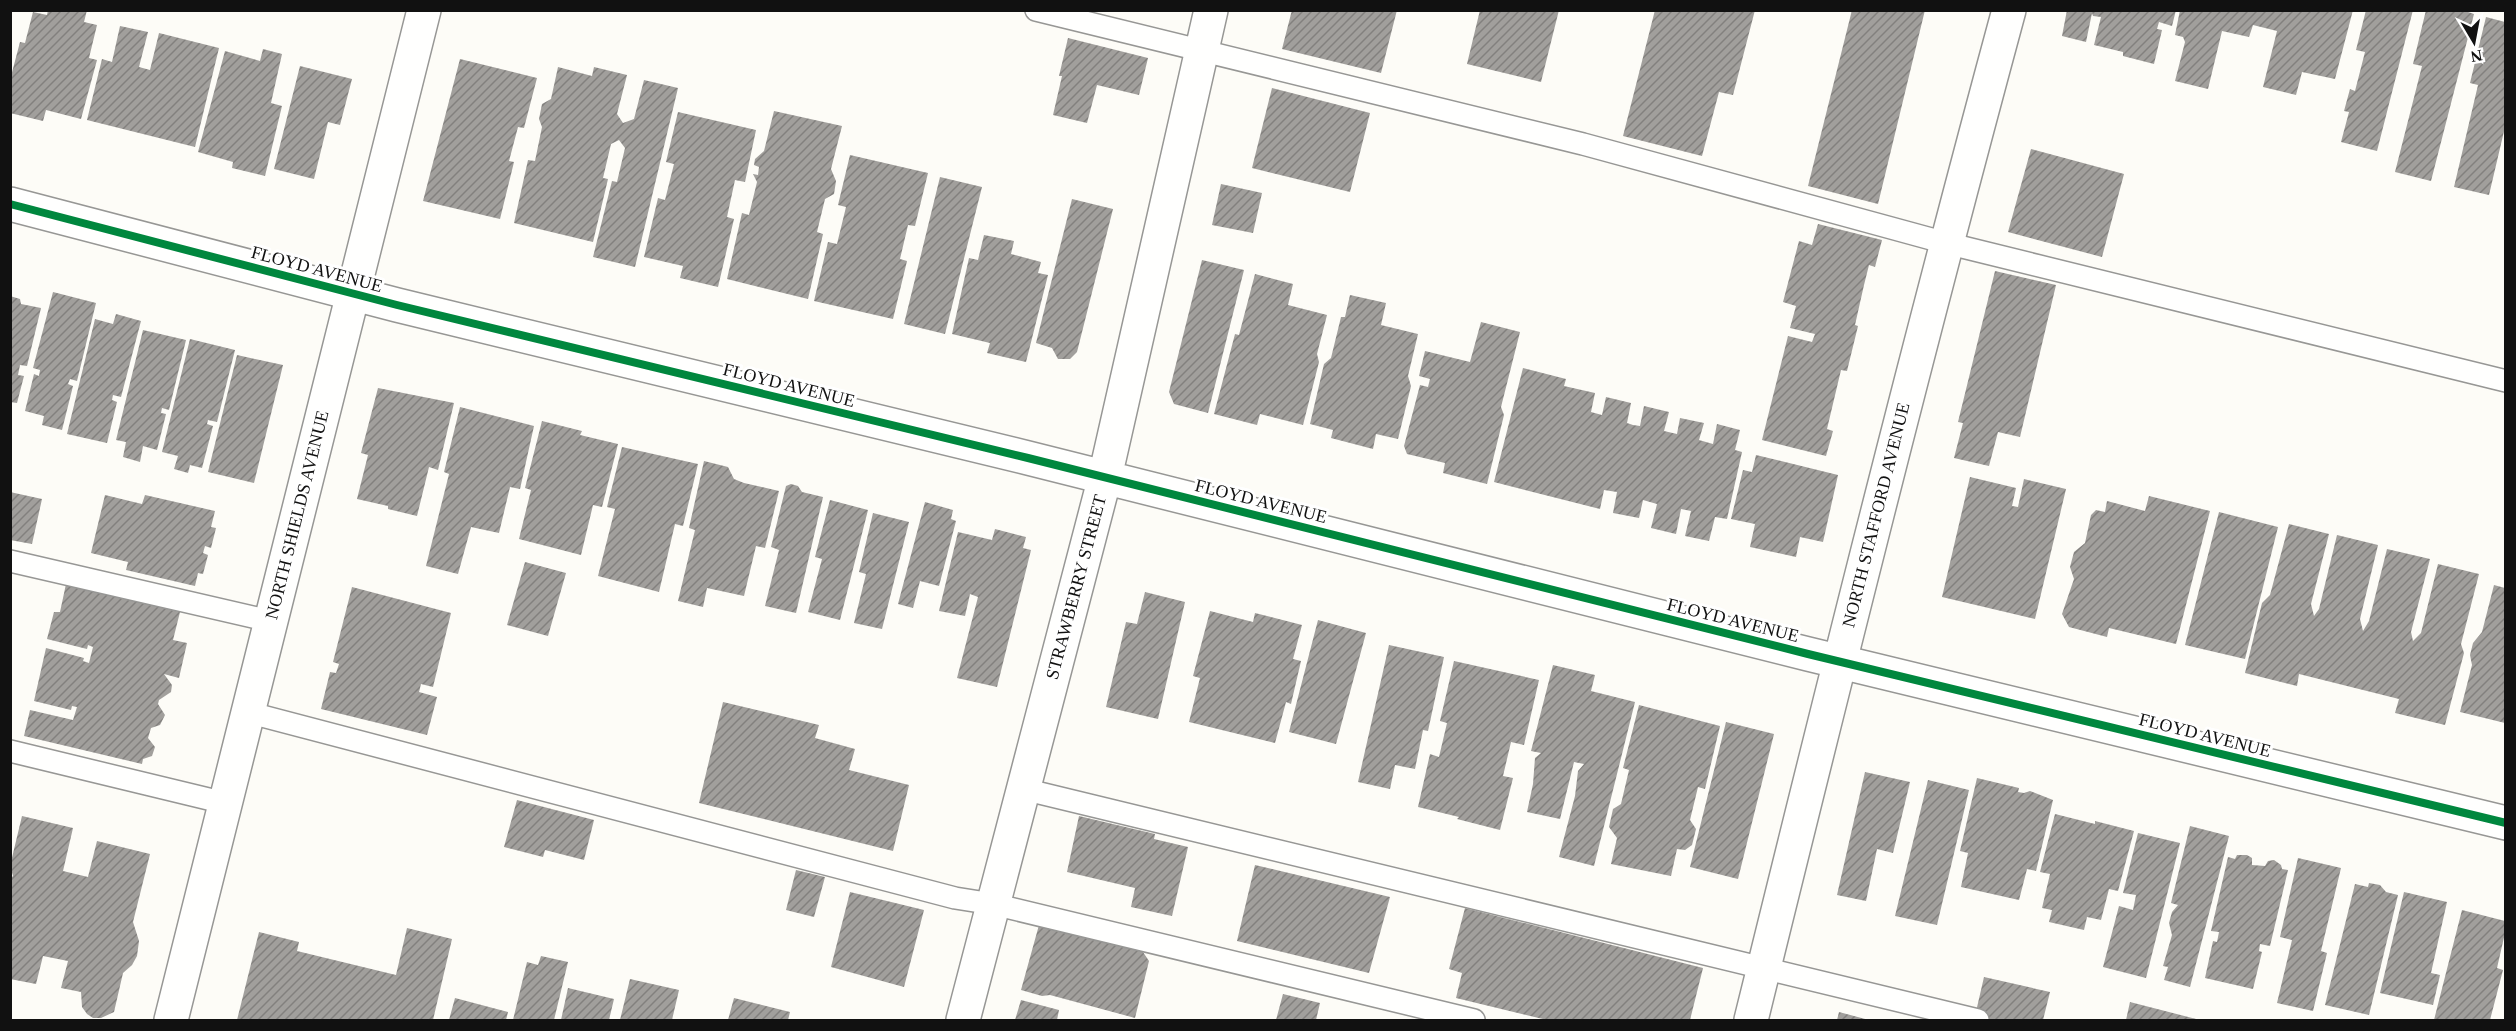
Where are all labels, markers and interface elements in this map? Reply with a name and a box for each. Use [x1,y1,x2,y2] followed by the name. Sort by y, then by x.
[2444,12,2504,72] north arrow
[2469,47,2484,66] text: N
[249,242,385,296] street label: FLOYD AVENUE
[721,359,857,411] street label: FLOYD AVENUE
[1838,400,1914,630] street label: NORTH STAFFORD AVENUE
[261,408,333,622] street label: NORTH SHIELDS AVENUE
[1193,475,1329,527] street label: FLOYD AVENUE
[1042,492,1110,682] street label: STRAWBERRY STREET
[1665,594,1801,646] street label: FLOYD AVENUE
[2137,709,2273,761] street label: FLOYD AVENUE

